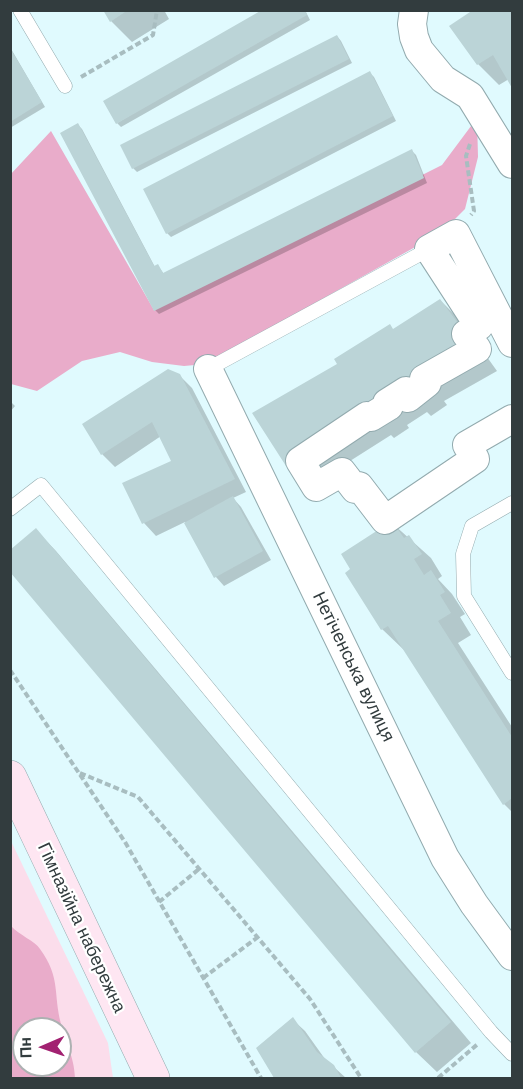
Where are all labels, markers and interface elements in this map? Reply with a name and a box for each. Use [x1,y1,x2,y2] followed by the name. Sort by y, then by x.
[307,589,399,745] street label: Нетіченська вулиця
[32,840,130,1016] street label: Гімназійна набережна
[12,1017,72,1077] north arrow
[17,1037,34,1058] text: Пн

